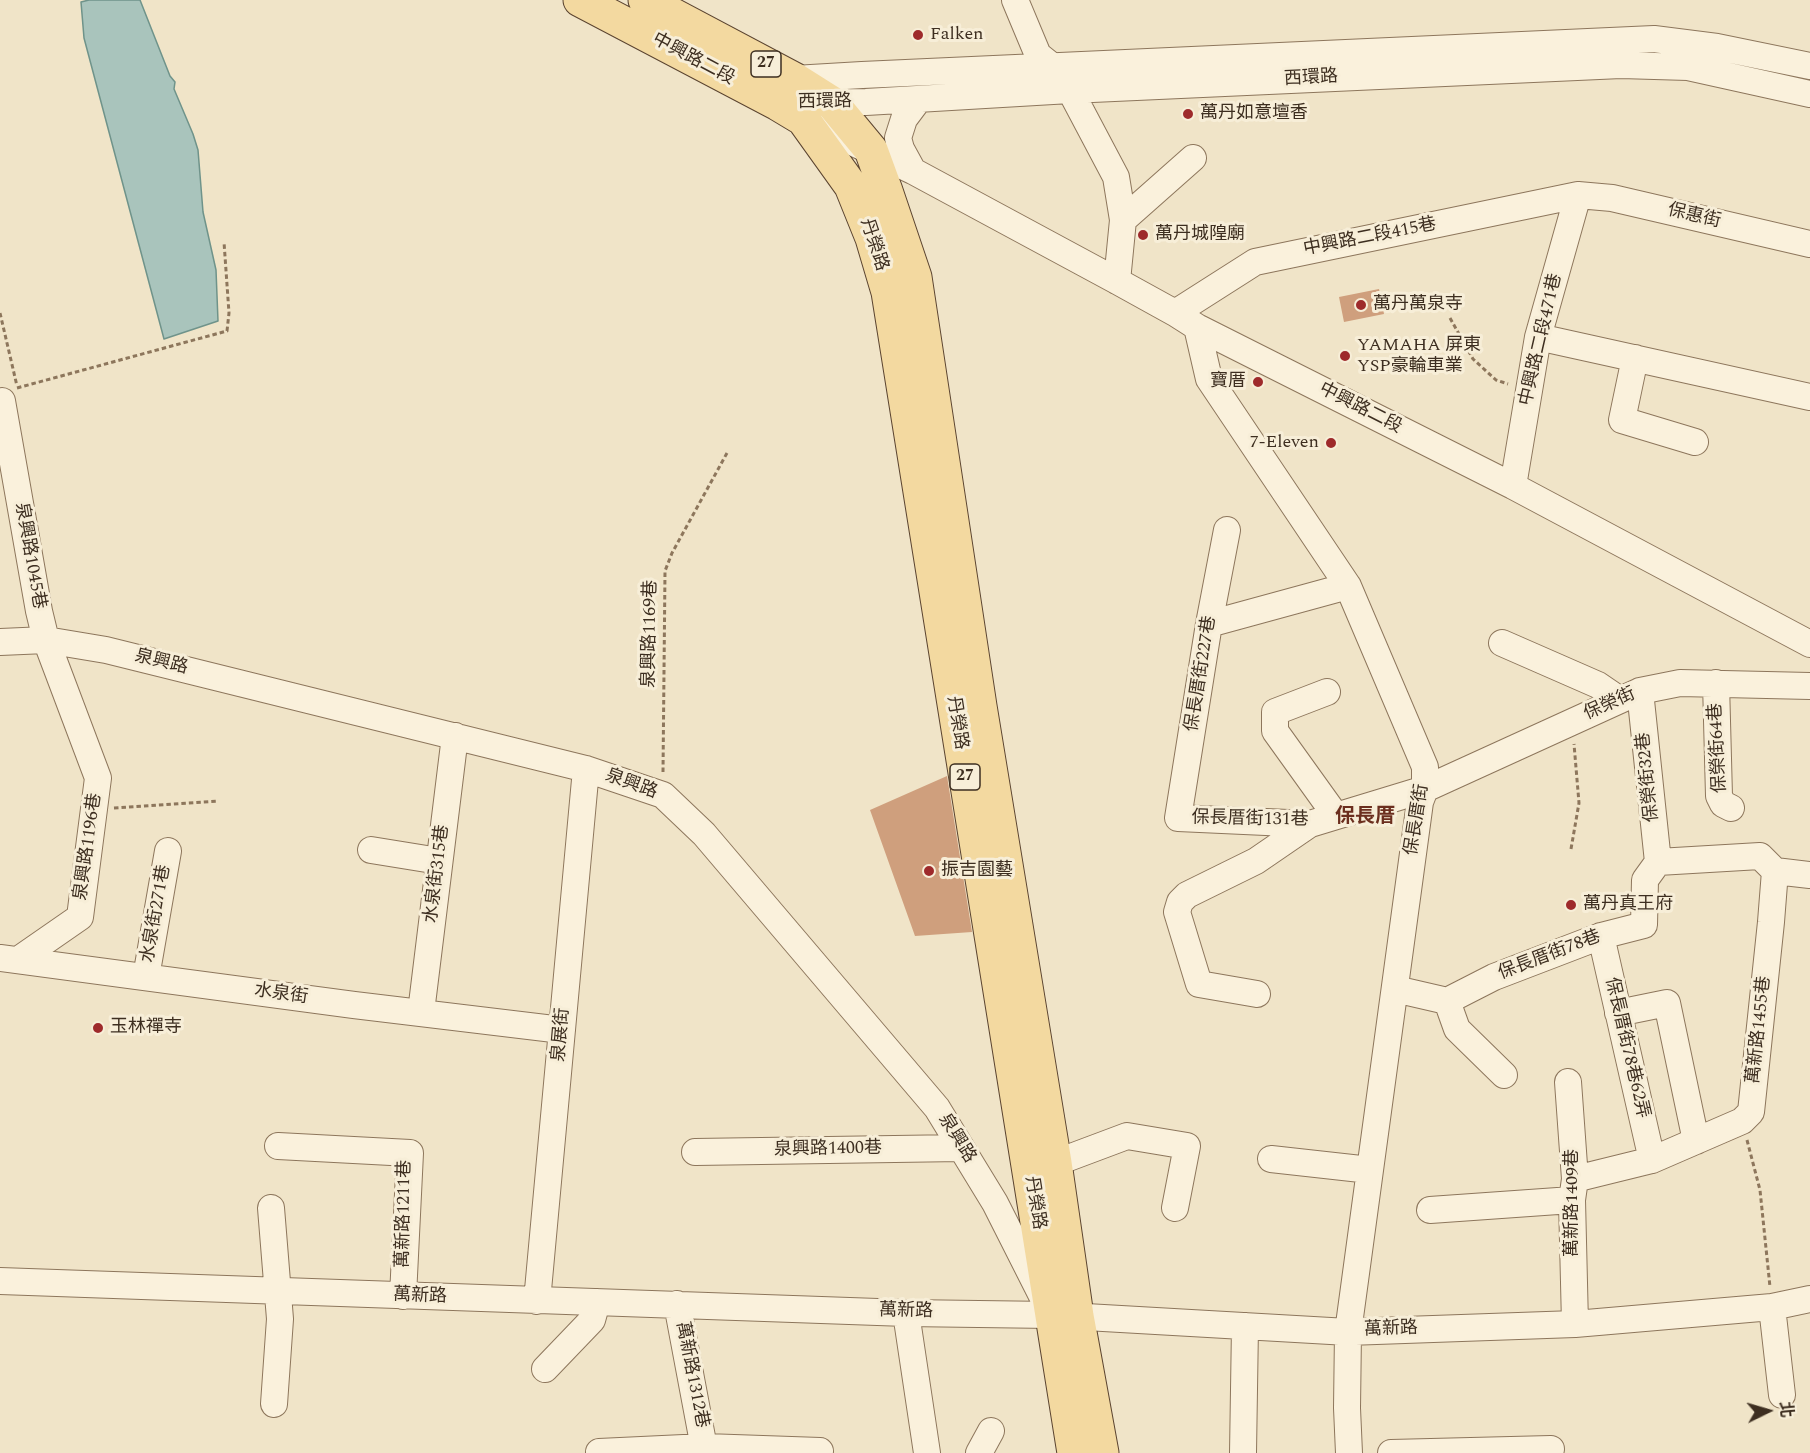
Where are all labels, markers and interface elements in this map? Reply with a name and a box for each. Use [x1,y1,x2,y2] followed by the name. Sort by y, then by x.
[930,24,984,46] place label: Falken
[911,28,925,42] marker: Falken
[648,29,738,91] street label: 中興路二段
[751,51,781,77] road number: 27
[1283,67,1339,91] street label: 西環路
[798,92,852,114] street label: 西環路
[1200,103,1308,125] place label: 萬丹如意壇香
[1181,107,1195,121] marker: 萬丹如意壇香
[1665,200,1723,234] street label: 保惠街
[1302,215,1438,261] street label: 中興路二段415巷
[854,216,892,274] street label: 丹榮路
[1155,224,1245,246] place label: 萬丹城隍廟
[1136,228,1150,242] marker: 萬丹城隍廟
[1516,272,1568,408] street label: 中興路二段471巷
[1373,294,1463,316] place label: 萬丹萬泉寺
[1354,298,1368,312] marker: 萬丹萬泉寺
[1357,335,1481,378] place label: YAMAHA 屏東 YSP豪輪車業
[1338,349,1352,363] marker: YAMAHA 屏東 YSP豪輪車業
[1210,371,1246,393] place label: 寶厝
[1251,375,1265,389] marker: 寶厝
[1315,379,1405,439] street label: 中興路二段
[1250,432,1319,454] place label: 7-Eleven
[1324,436,1338,450] marker: 7-Eleven
[9,501,49,611] street label: 泉興路1045巷
[639,580,663,688] street label: 泉興路1169巷
[1182,615,1222,733] street label: 保長厝街227巷
[132,646,190,680] street label: 泉興路
[1581,684,1639,726] street label: 保榮街
[941,695,971,751] street label: 丹榮路
[1706,702,1732,794] street label: 保榮街64巷
[1634,731,1664,823] street label: 保榮街32巷
[950,764,980,790] road number: 27
[602,766,660,804] street label: 泉興路
[1402,783,1434,857] street label: 保長厝街
[71,792,107,902] street label: 泉興路1196巷
[1335,806,1395,830] district label: 保長厝
[1191,808,1309,832] street label: 保長厝街131巷
[421,824,455,924] street label: 水泉街315巷
[941,860,1013,882] place label: 振吉園藝
[138,863,176,965] street label: 水泉街271巷
[922,864,936,878] marker: 振吉園藝
[1583,894,1673,916] place label: 萬丹真王府
[1564,898,1578,912] marker: 萬丹真王府
[1496,927,1604,985] street label: 保長厝街78巷
[1599,975,1653,1121] street label: 保長厝街78巷62弄
[1744,975,1776,1085] street label: 萬新路1455巷
[253,981,309,1009] street label: 水泉街
[549,1007,575,1063] street label: 泉展街
[110,1017,182,1039] place label: 玉林禪寺
[91,1021,105,1035] marker: 玉林禪寺
[933,1110,979,1168] street label: 泉興路
[774,1138,882,1162] street label: 泉興路1400巷
[1562,1149,1584,1257] street label: 萬新路1409巷
[393,1160,417,1268] street label: 萬新路1211巷
[1019,1175,1049,1231] street label: 丹榮路
[393,1285,447,1309] street label: 萬新路
[879,1301,933,1323] street label: 萬新路
[1364,1318,1418,1342] street label: 萬新路
[670,1320,712,1430] street label: 萬新路1312巷
[1738,1381,1798,1441] north arrow
[1773,1400,1799,1418] text: 北

